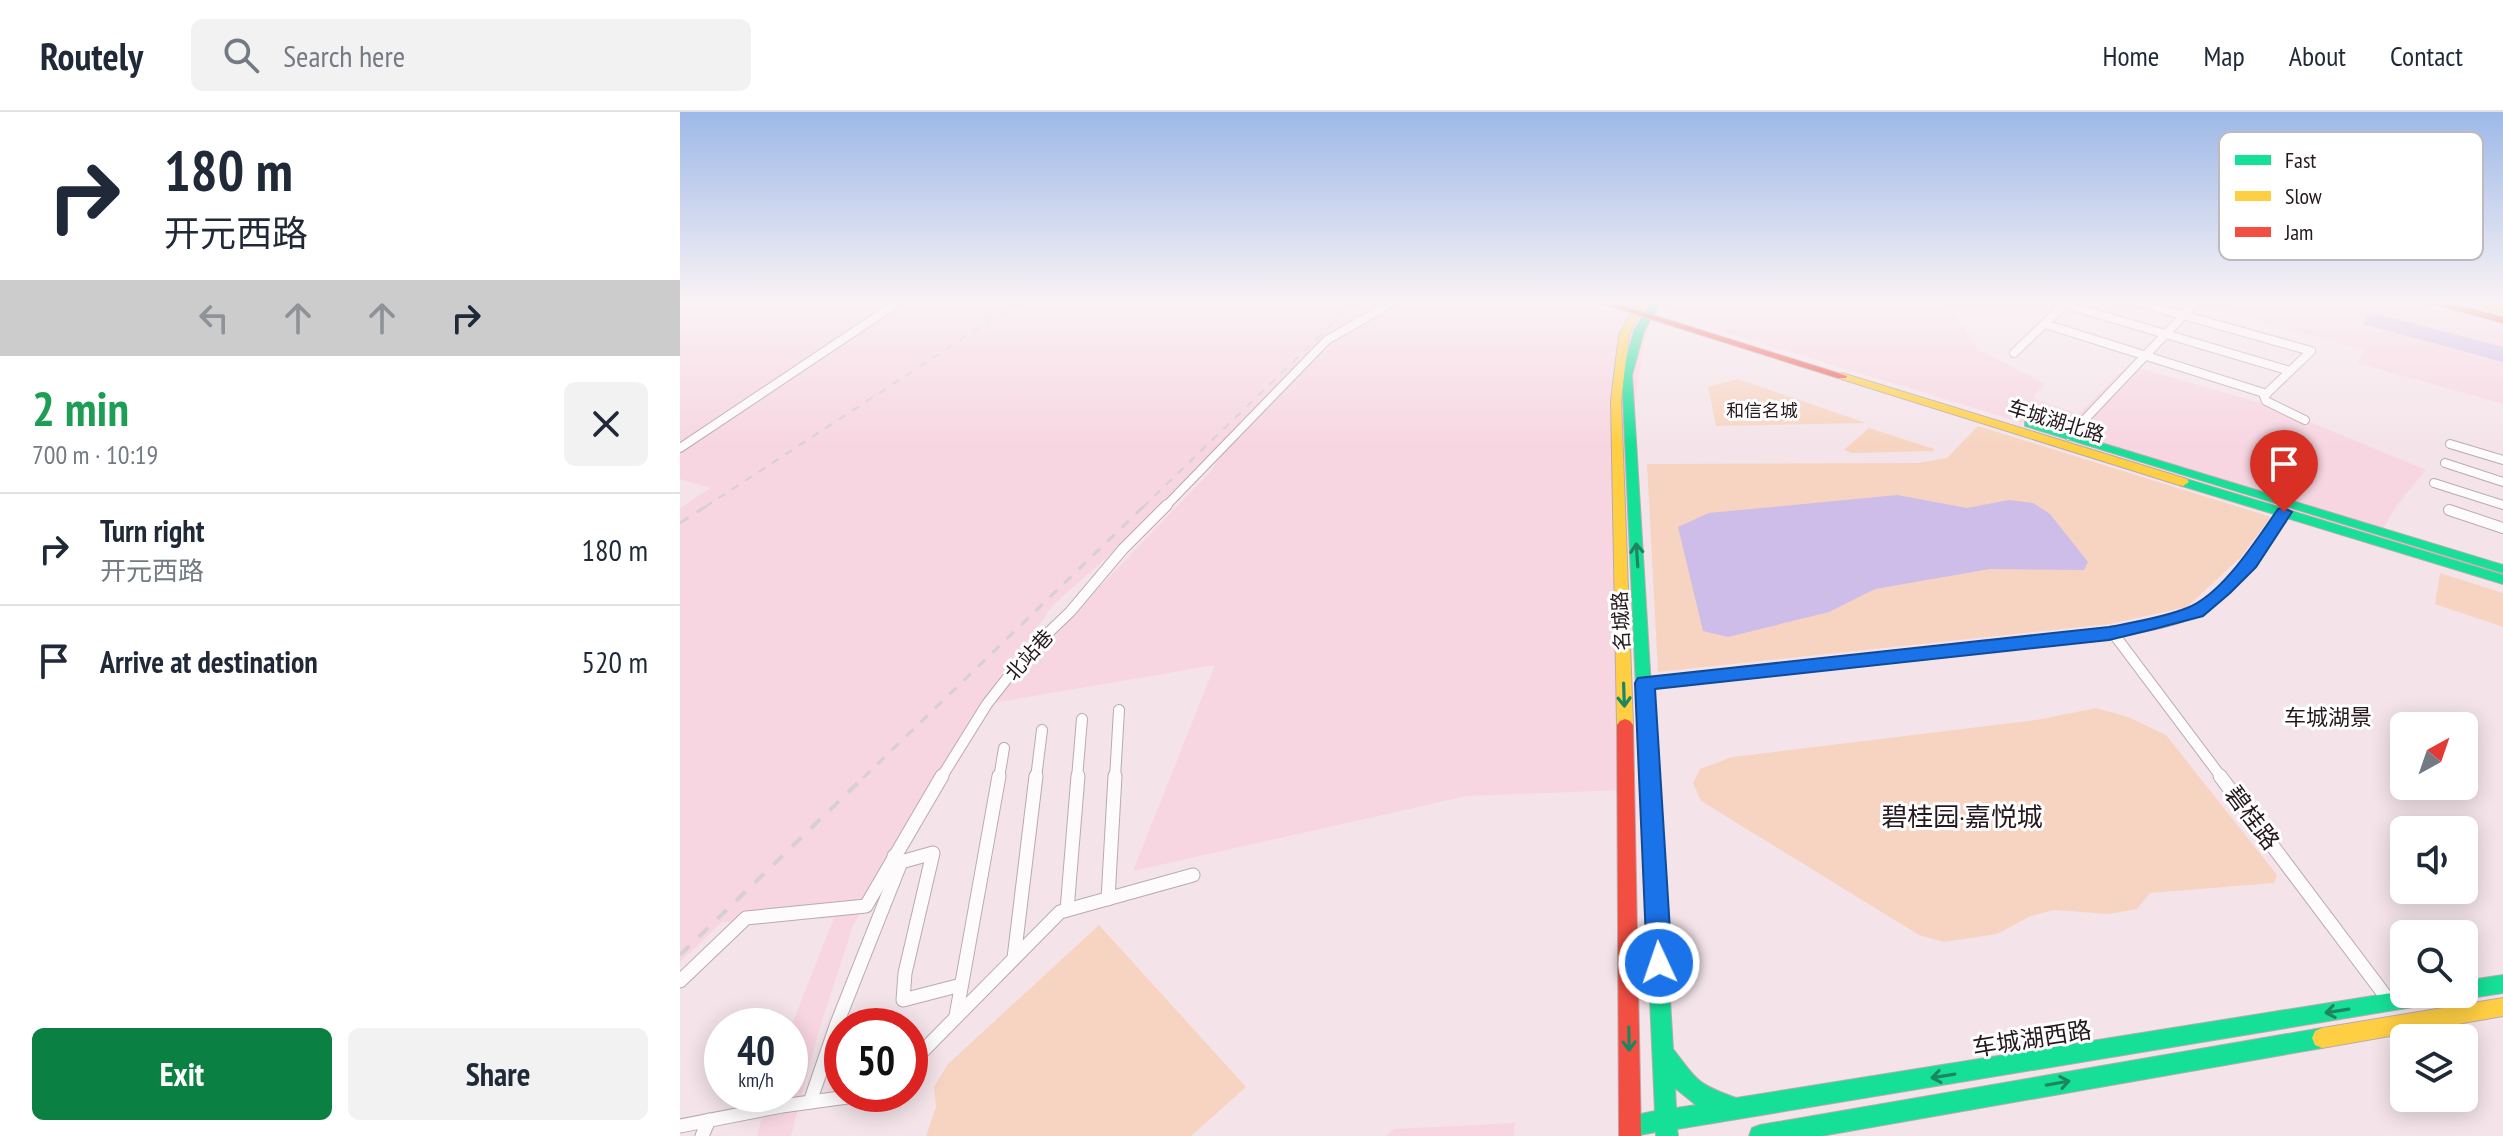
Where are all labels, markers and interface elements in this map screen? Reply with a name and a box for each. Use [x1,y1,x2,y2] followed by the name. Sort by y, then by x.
[191,19,751,91] search box
[40,31,143,80] text: Routely
[219,33,263,77] icon: search
[283,36,405,75] text: Search here
[2103,37,2159,74] text: Home
[2203,37,2245,74] text: Map
[2289,37,2346,74] text: About
[2390,37,2463,74] text: Contact
[2219,132,2483,260] legend
[164,134,293,206] text: 180 m
[32,144,136,248] icon: right
[2285,146,2316,174] text: Fast
[2285,182,2322,210] text: Slow
[164,209,308,256] text: 开元西路
[2284,218,2313,246] text: Jam
[192,296,236,340] icon: left
[276,296,320,340] icon: ahead
[360,296,404,340] icon: ahead
[444,296,488,340] icon: right
[32,377,129,439] text: 2 min
[564,382,648,466] button: close
[2004,394,2108,448] street label: 车城湖北路
[1726,399,1798,422] district label: 和信名城
[2250,430,2318,512] pin
[32,438,158,471] text: 700 m · 10:19
[2262,442,2306,486] icon: arrive
[100,511,204,550] text: Turn right
[32,527,76,571] icon: right
[582,530,648,569] text: 180 m
[1629,542,1644,569] one-way arrow
[100,554,204,587] text: 开元西路
[1606,590,1636,652] street label: 名城路
[999,624,1059,686] street label: 北站巷
[32,639,76,683] icon: arrive
[100,642,318,681] text: Arrive at destination
[582,642,648,681] text: 520 m
[1616,681,1632,708] one-way arrow
[2284,703,2372,731] district label: 车城湖景
[2390,712,2478,800] north arrow
[2390,712,2478,1112] map controls
[2218,780,2286,856] street label: 碧桂路
[1881,800,2043,833] district label: 碧桂园·嘉悦城
[2390,816,2478,904] button: sound
[2390,920,2478,1008] button: search
[1617,921,1701,1005] position arrow
[2325,1004,2350,1019] one-way arrow
[824,1008,928,1112] speed limit sign: 50
[1970,1014,2094,1063] street label: 车城湖西路
[737,1024,775,1076] text: 40
[2390,1024,2478,1112] button: layers
[1621,1025,1637,1052] one-way arrow
[32,1028,332,1120] button: Exit
[348,1028,648,1120] button: Share
[738,1067,774,1093] text: km/h
[1930,1069,1956,1084] one-way arrow
[2045,1075,2070,1090] one-way arrow

